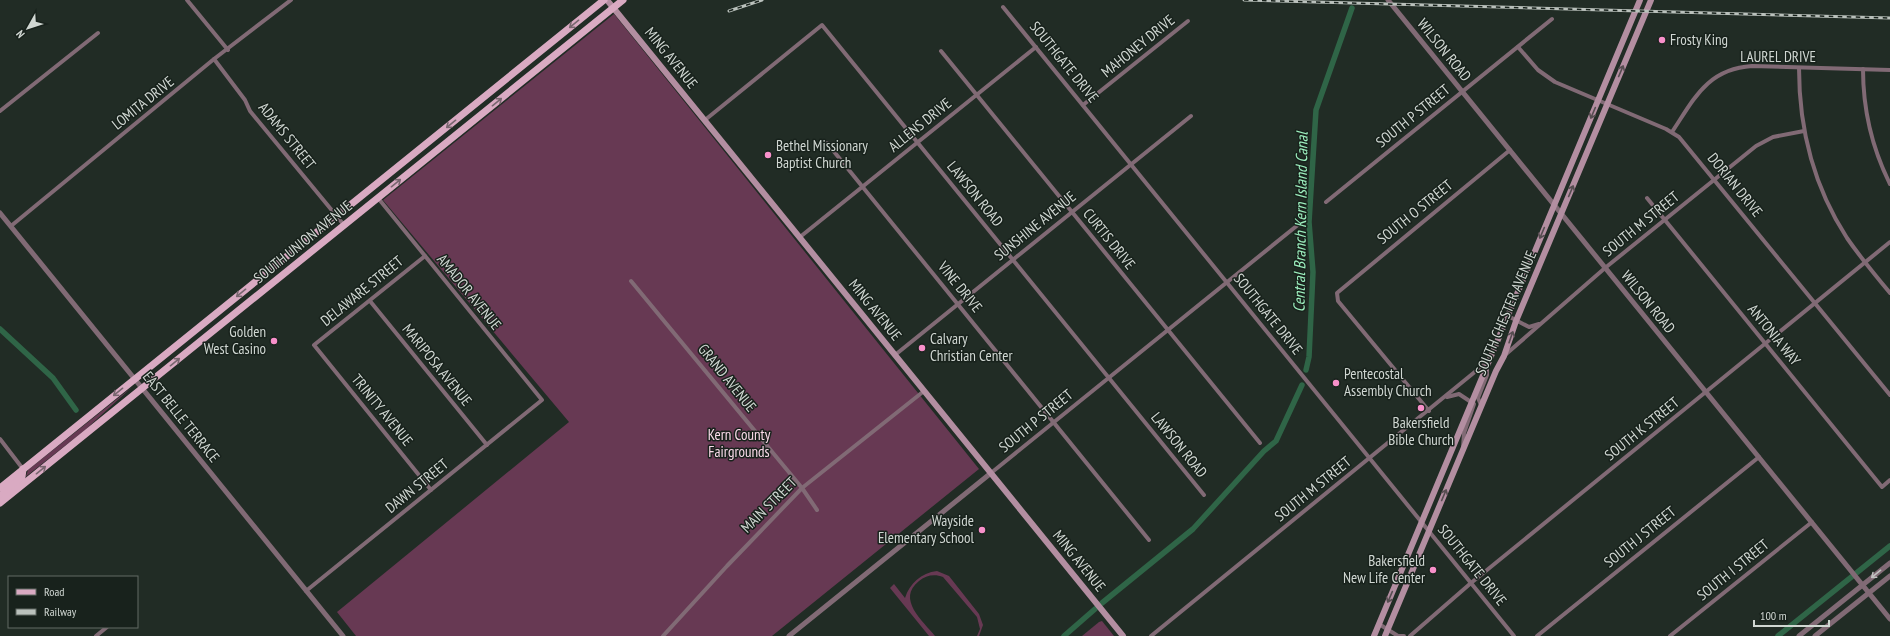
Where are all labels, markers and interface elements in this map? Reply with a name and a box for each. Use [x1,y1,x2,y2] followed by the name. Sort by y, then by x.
[8,8,48,48] north arrow
[1097,10,1178,81] street label: MAHONEY DRIVE
[1413,14,1476,85] street label: WILSON ROAD
[1026,17,1103,106] street label: SOUTHGATE DRIVE
[569,20,580,29] one-way arrow
[641,23,702,92] street label: MING AVENUE
[13,28,28,41] text: N
[1670,30,1728,49] place label: Frosty King
[1657,35,1667,45] marker: Frosty King
[1740,47,1816,66] street label: LAUREL DRIVE
[1618,65,1625,77] one-way arrow
[108,72,178,133] street label: LOMITA DRIVE
[1372,80,1454,151] street label: SOUTH P STREET
[884,93,955,156] street label: ALLENS DRIVE
[492,97,502,106] one-way arrow
[255,98,320,173] street label: ADAMS STREET
[1588,107,1596,119] one-way arrow
[446,119,456,128] one-way arrow
[1288,130,1312,312] water label: Central Branch Kern Island Canal
[776,136,868,172] place label: Bethel Missionary Baptist Church
[1704,149,1767,221] street label: DORIAN DRIVE
[763,150,773,160] marker: Bethel Missionary Baptist Church
[943,157,1008,230] street label: LAWSON ROAD
[1373,175,1457,248] street label: SOUTH O STREET
[390,179,401,188] one-way arrow
[1568,185,1575,197] one-way arrow
[990,187,1079,264] street label: SUNSHINE AVENUE
[1599,187,1683,260] street label: SOUTH M STREET
[250,196,356,287] street label: SOUTH UNION AVENUE
[1079,204,1140,273] street label: CURTIS DRIVE
[1538,227,1546,239] one-way arrow
[1471,248,1540,378] street label: SOUTH CHESTER AVENUE
[433,250,506,333] street label: AMADOR AVENUE
[317,251,407,330] street label: DELAWARE STREET
[933,257,987,316] street label: VINE DRIVE
[1617,266,1680,337] street label: WILSON ROAD
[1230,269,1307,358] street label: SOUTHGATE DRIVE
[845,275,906,344] street label: MING AVENUE
[236,289,246,298] one-way arrow
[1744,300,1805,369] street label: ANTONIA WAY
[398,320,476,410] street label: MARIPOSA AVENUE
[204,322,266,358] place label: Golden West Casino
[930,329,1013,365] place label: Calvary Christian Center
[1507,331,1515,343] one-way arrow
[269,336,279,346] marker: Golden West Casino
[694,340,761,416] street label: GRAND AVENUE
[917,343,927,353] marker: Calvary Christian Center
[170,357,181,366] one-way arrow
[1344,364,1432,400] place label: Pentecostal Assembly Church
[139,367,224,466] street label: EAST BELLE TERRACE
[348,370,417,449] street label: TRINITY AVENUE
[1331,378,1341,388] marker: Pentecostal Assembly Church
[995,385,1077,456] street label: SOUTH P STREET
[113,388,124,397] one-way arrow
[1601,393,1683,464] street label: SOUTH K STREET
[1416,403,1426,413] marker: Bakersfield Bible Church
[1147,408,1212,481] street label: LAWSON ROAD
[1388,413,1454,449] place label: Bakersfield Bible Church
[708,425,771,461] park label: Kern County Fairgrounds
[1271,452,1355,525] street label: SOUTH M STREET
[381,454,452,517] street label: DAWN STREET
[36,466,47,474] one-way arrow
[737,473,801,537] street label: MAIN STREET
[1440,490,1448,502] one-way arrow
[1600,502,1680,571] street label: SOUTH J STREET
[878,511,975,547] place label: Wayside Elementary School
[1434,520,1511,609] street label: SOUTHGATE DRIVE
[977,525,987,535] marker: Wayside Elementary School
[1049,526,1110,595] street label: MING AVENUE
[1693,535,1773,604] street label: SOUTH I STREET
[1343,551,1426,587] place label: Bakersfield New Life Center
[1428,565,1438,575] marker: Bakersfield New Life Center
[1871,570,1882,579] one-way arrow
[8,576,138,628] legend
[44,584,64,599] text: Road
[1386,590,1394,602] one-way arrow
[1754,602,1829,628] scale bar
[44,604,77,619] text: Railway
[1760,608,1787,623] text: 100 m

